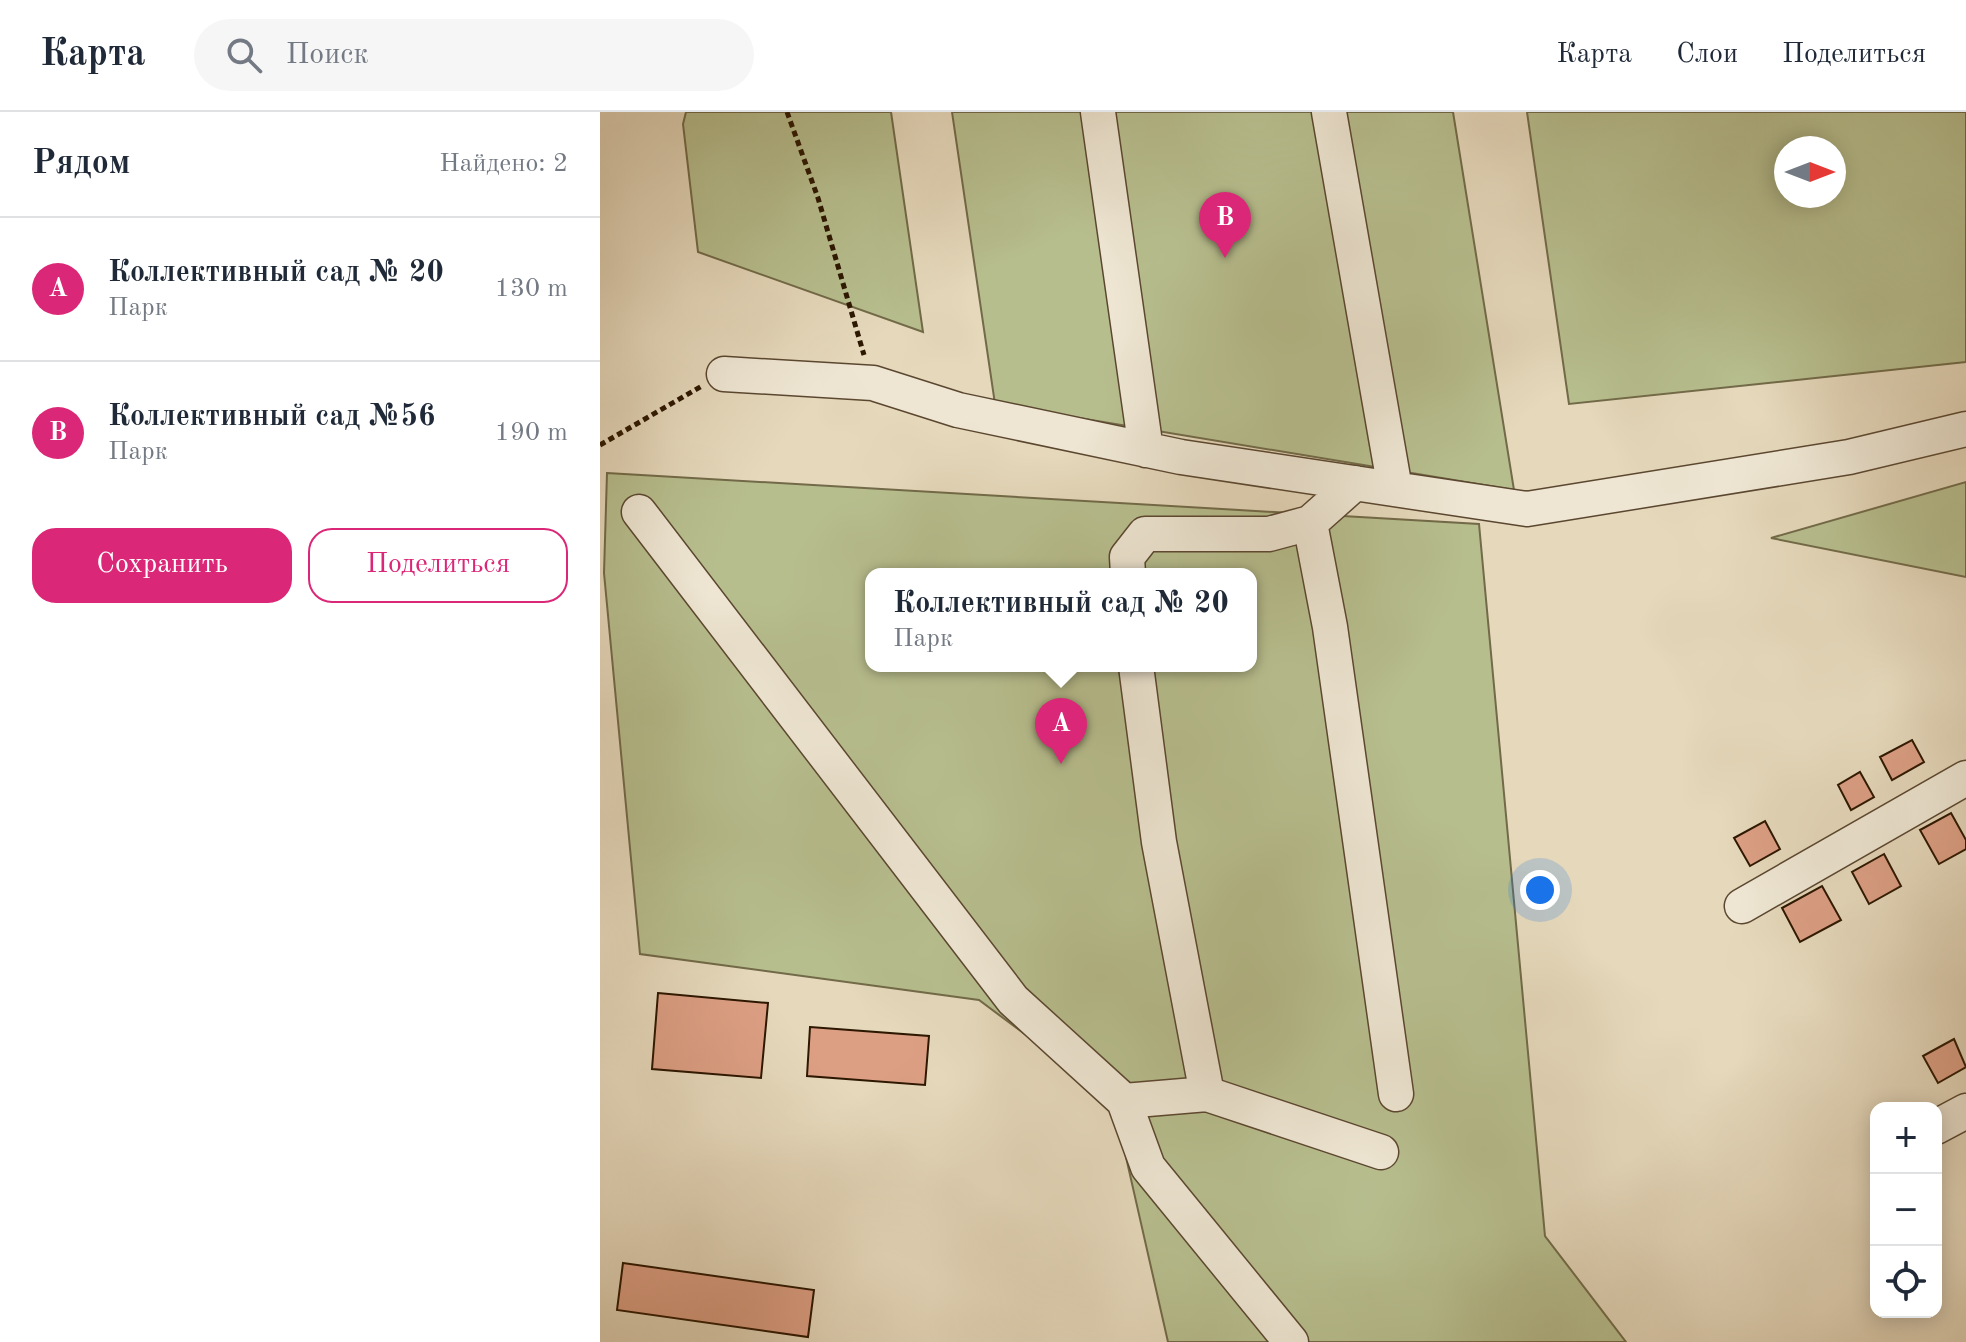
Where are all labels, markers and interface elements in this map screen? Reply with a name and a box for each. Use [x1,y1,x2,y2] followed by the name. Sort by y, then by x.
[194,19,754,91] search box
[222,33,266,77] icon: search
[40,36,146,74] text: Карта
[286,40,368,70] text: Поиск
[1556,41,1632,69] text: Карта
[1676,41,1738,69] text: Слои
[1782,41,1926,69] text: Поделиться
[1774,136,1846,208] north arrow
[32,147,131,181] text: Рядом
[439,151,568,177] text: Найдено: 2
[1199,192,1251,258] pin: B
[108,258,444,288] text: Коллективный сад № 20
[48,276,68,302] text: A
[495,276,568,302] text: 130 m
[108,295,168,321] text: Парк
[108,402,435,432] text: Коллективный сад №56
[49,420,67,446] text: B
[495,420,568,446] text: 190 m
[108,439,168,465] text: Парк
[32,528,292,603] button: Сохранить
[308,528,568,603] button: Поделиться
[865,568,1257,672] popup
[893,589,1229,619] text: Коллективный сад № 20
[893,626,953,652] text: Парк
[1035,698,1087,764] pin: A
[1520,870,1560,910] your location
[1870,1102,1942,1318] map controls
[1870,1102,1942,1174] button: +
[1870,1174,1942,1246] button: −
[1870,1246,1942,1318] button: locate

